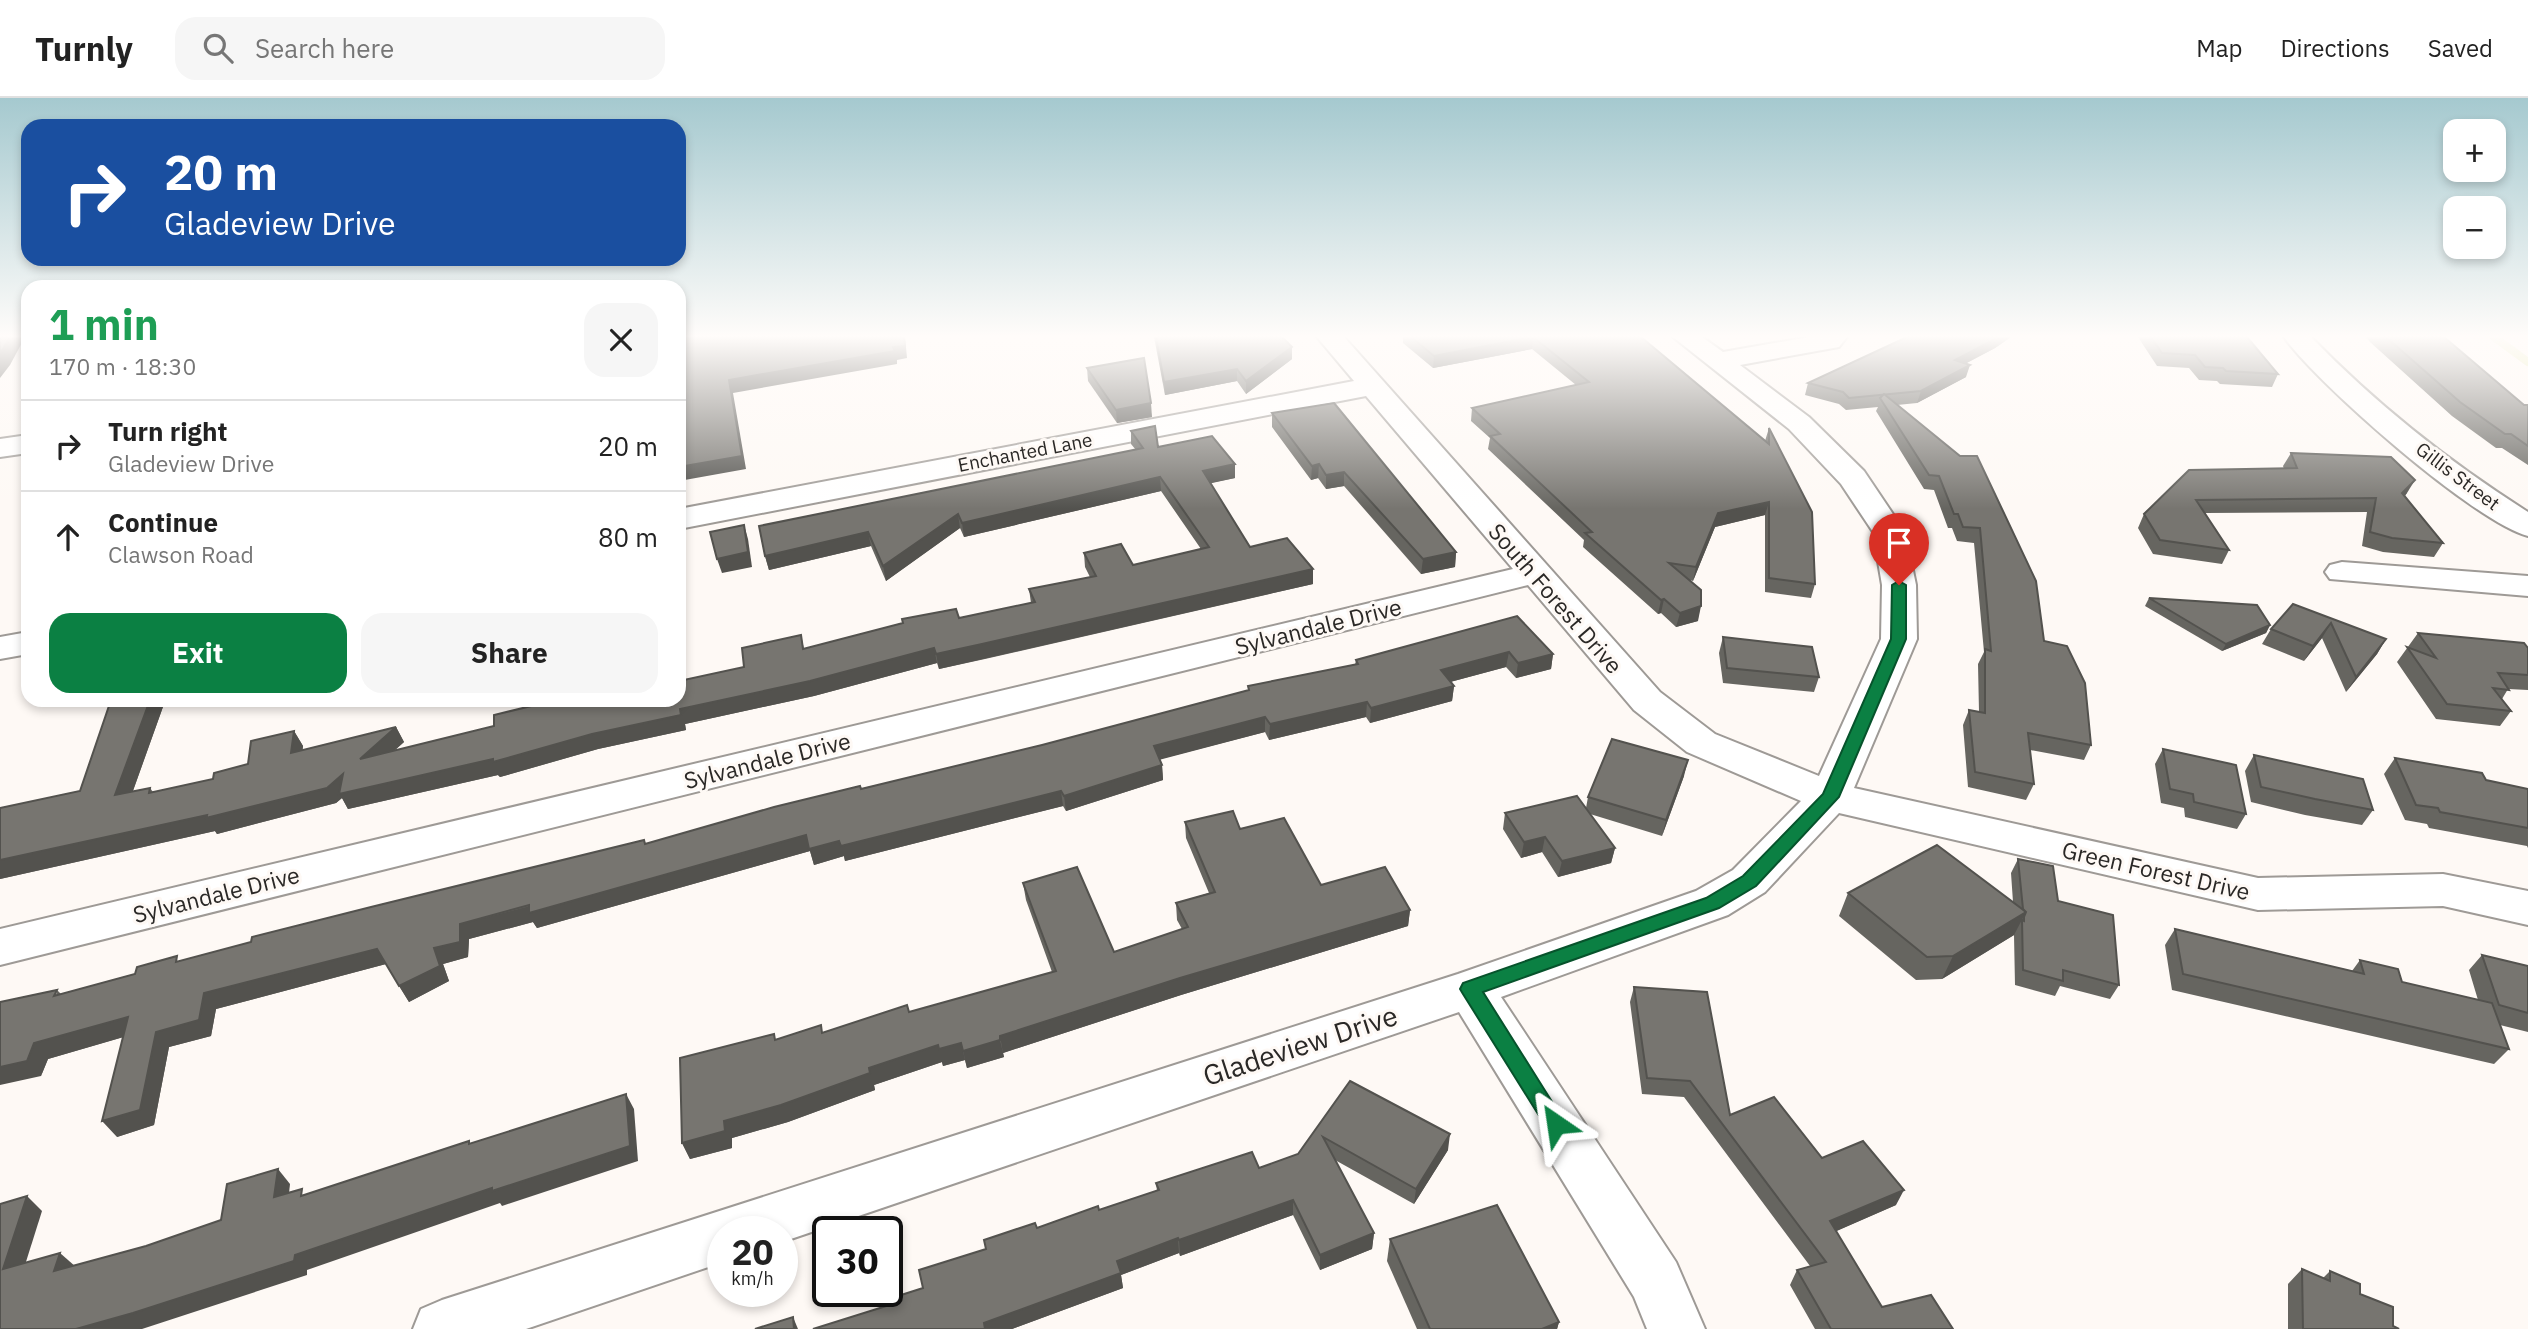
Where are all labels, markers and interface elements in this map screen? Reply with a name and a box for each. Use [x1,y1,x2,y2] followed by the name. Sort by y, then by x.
[175,17,665,80] search box
[35,27,133,70] text: Turnly
[199,29,237,67] icon: search
[255,31,394,65] text: Search here
[2196,32,2242,64] text: Map
[2280,32,2390,64] text: Directions
[2428,32,2493,64] text: Saved
[2443,119,2506,259] map controls
[2443,119,2506,182] button: +
[164,140,278,203] text: 20 m
[49,147,140,238] icon: right
[2443,196,2506,259] button: −
[164,202,395,244] text: Gladeview Drive
[49,297,159,352] text: 1 min
[584,303,658,377] button: close
[49,351,196,381] text: 170 m · 18:30
[108,414,227,448] text: Turn right
[49,427,87,465] icon: right
[956,427,1094,477] street label: Enchanted Lane
[598,429,658,463] text: 20 m
[2411,437,2505,515] street label: Gillis Street
[108,448,274,478] text: Gladeview Drive
[108,505,218,539] text: Continue
[1869,513,1929,585] pin
[1482,516,1630,680] street label: South Forest Drive
[49,518,87,556] icon: ahead
[598,520,658,554] text: 80 m
[1880,524,1918,562] icon: arrive
[108,539,254,569] text: Clawson Road
[1232,591,1404,661] street label: Sylvandale Drive
[49,613,347,693] button: Exit
[361,613,658,693] button: Share
[681,725,853,795] street label: Sylvandale Drive
[2059,834,2253,906] street label: Green Forest Drive
[130,859,302,929] street label: Sylvandale Drive
[1198,996,1402,1094] street label: Gladeview Drive
[1519,1087,1593,1161] position arrow
[812,1216,903,1307] speed limit sign: 30
[731,1229,774,1275] text: 20
[731,1267,774,1290] text: km/h

